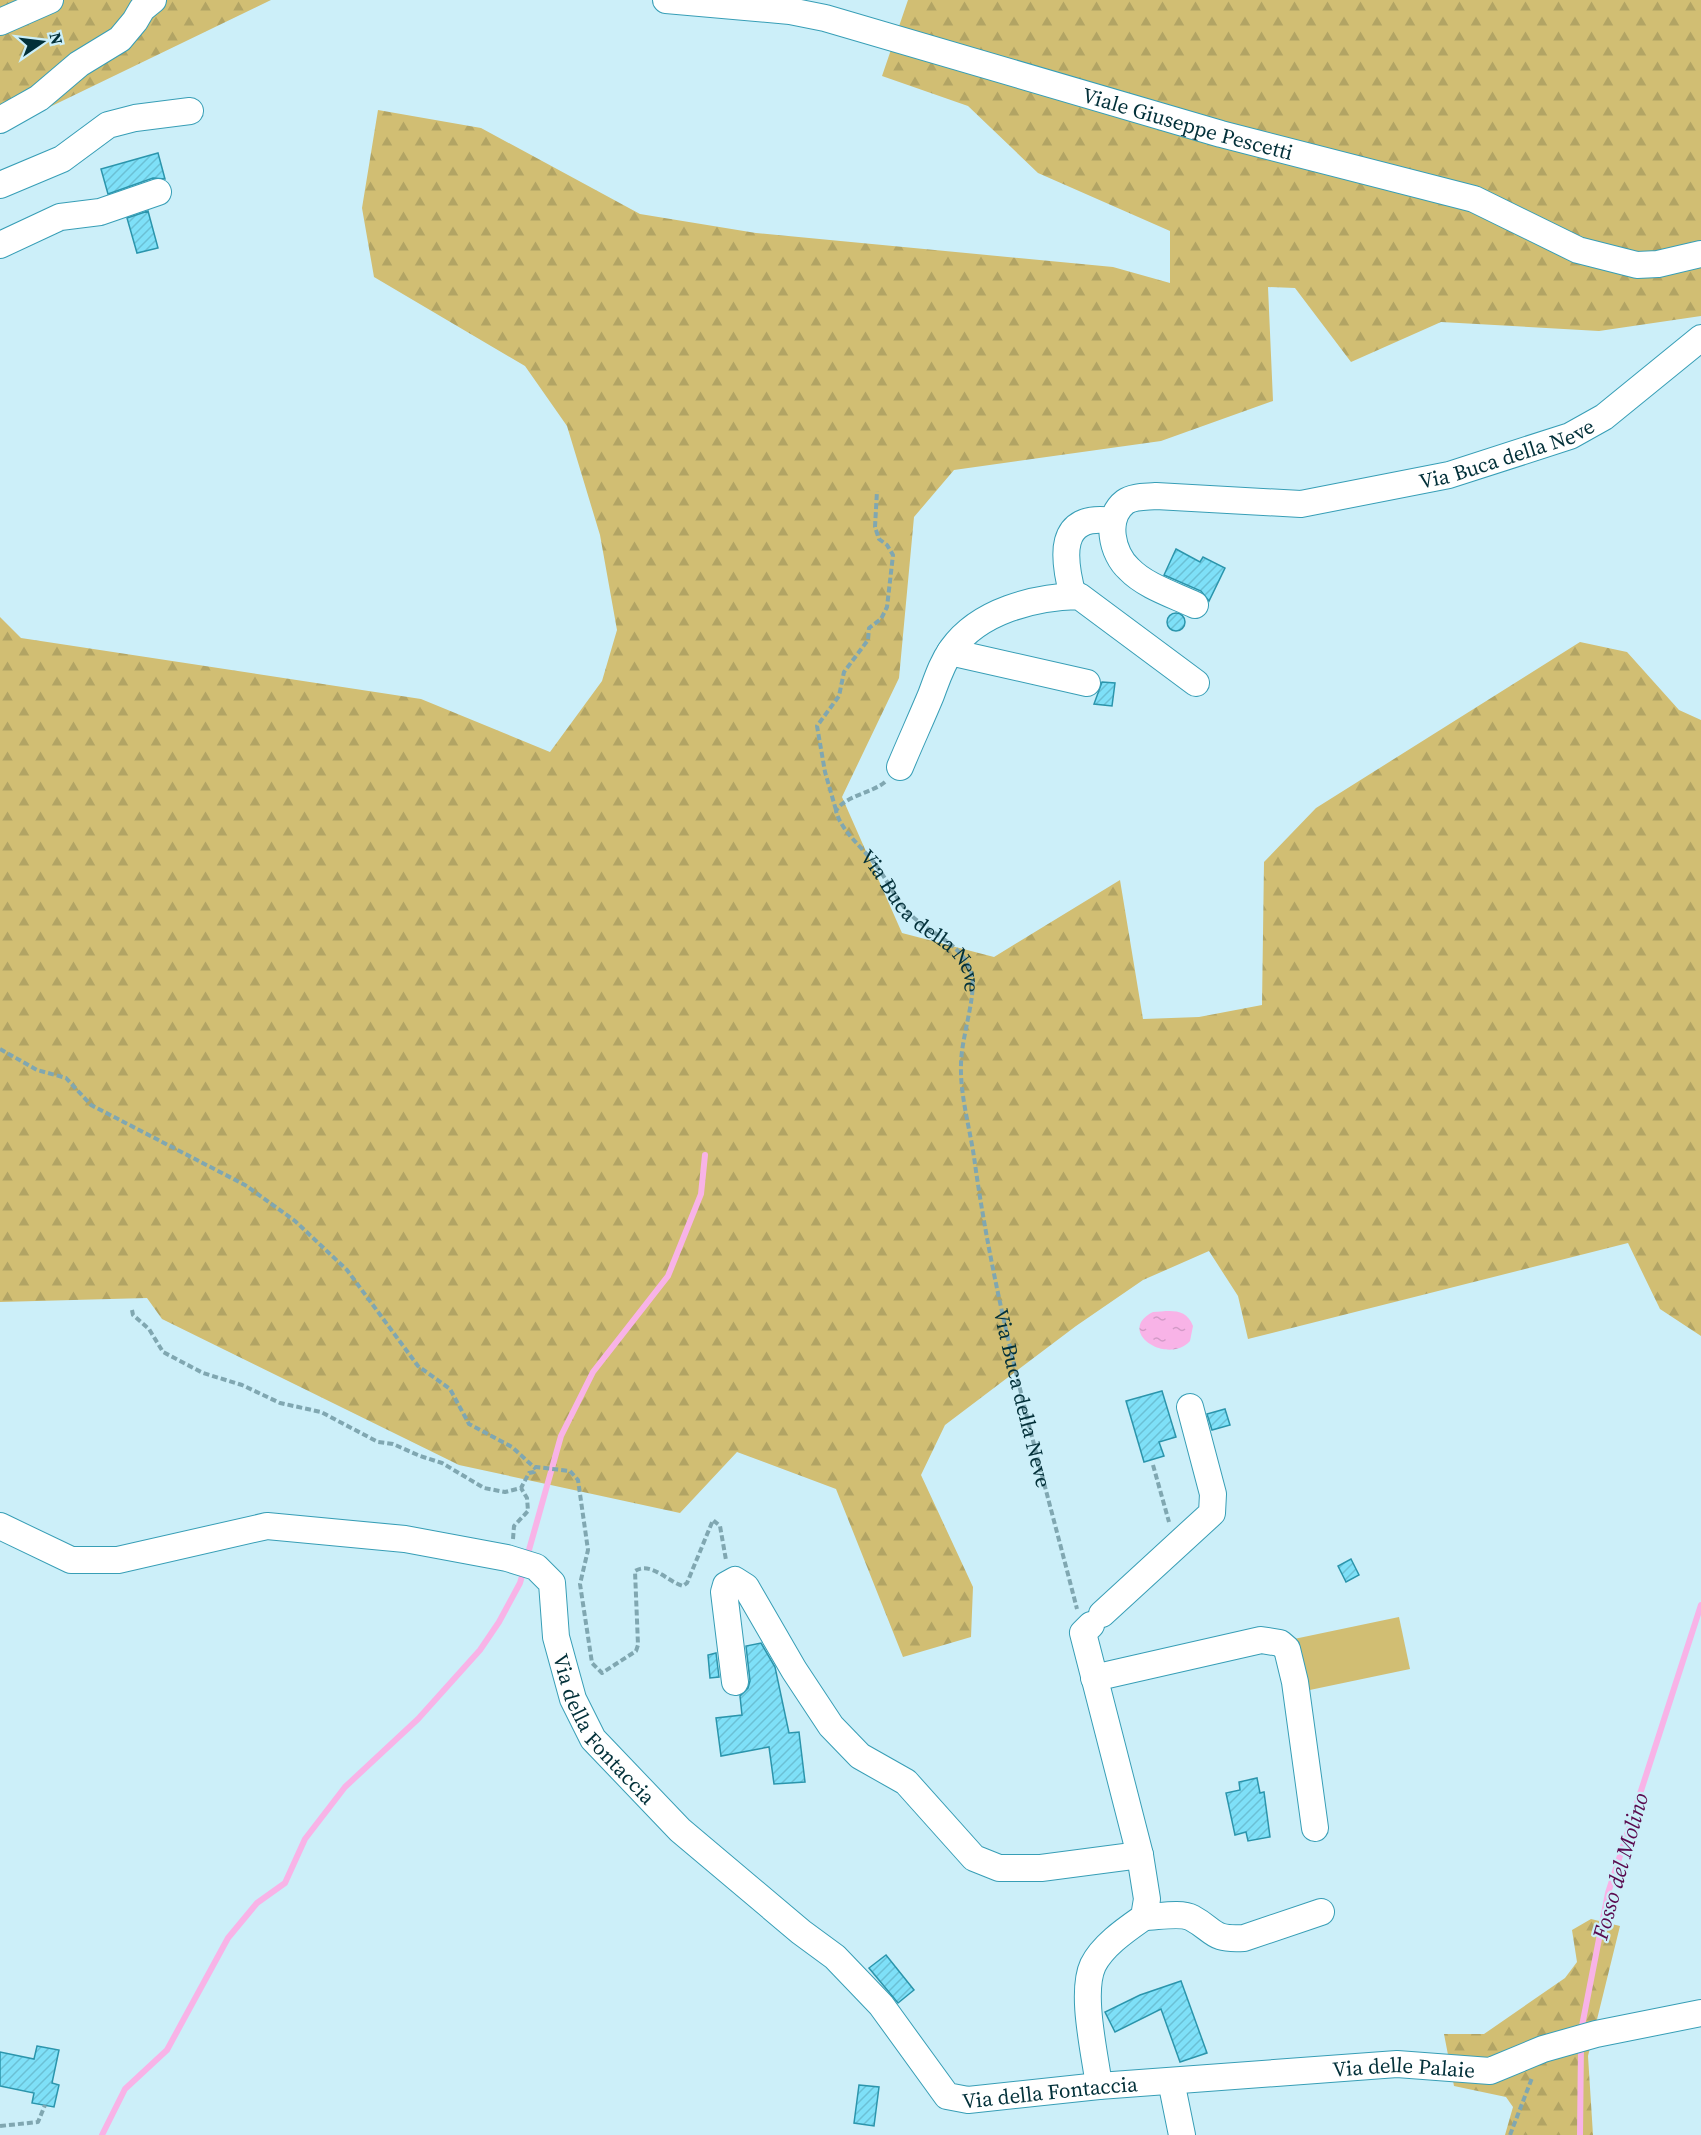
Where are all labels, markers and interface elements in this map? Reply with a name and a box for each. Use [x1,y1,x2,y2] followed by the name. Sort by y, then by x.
[12,12,72,72] north arrow
[44,30,69,47] text: N
[1079,80,1296,166] street label: Viale Giuseppe Pescetti
[1416,411,1599,495] street label: Via Buca della Neve
[854,843,987,993] street label: Via Buca della Neve
[987,1306,1059,1491] street label: Via Buca della Neve
[547,1650,662,1811] street label: Via della Fontaccia
[1584,1789,1655,1944] water label: Fosso del Molino
[1331,2049,1476,2084] street label: Via delle Palaie
[961,2069,1139,2115] street label: Via della Fontaccia

